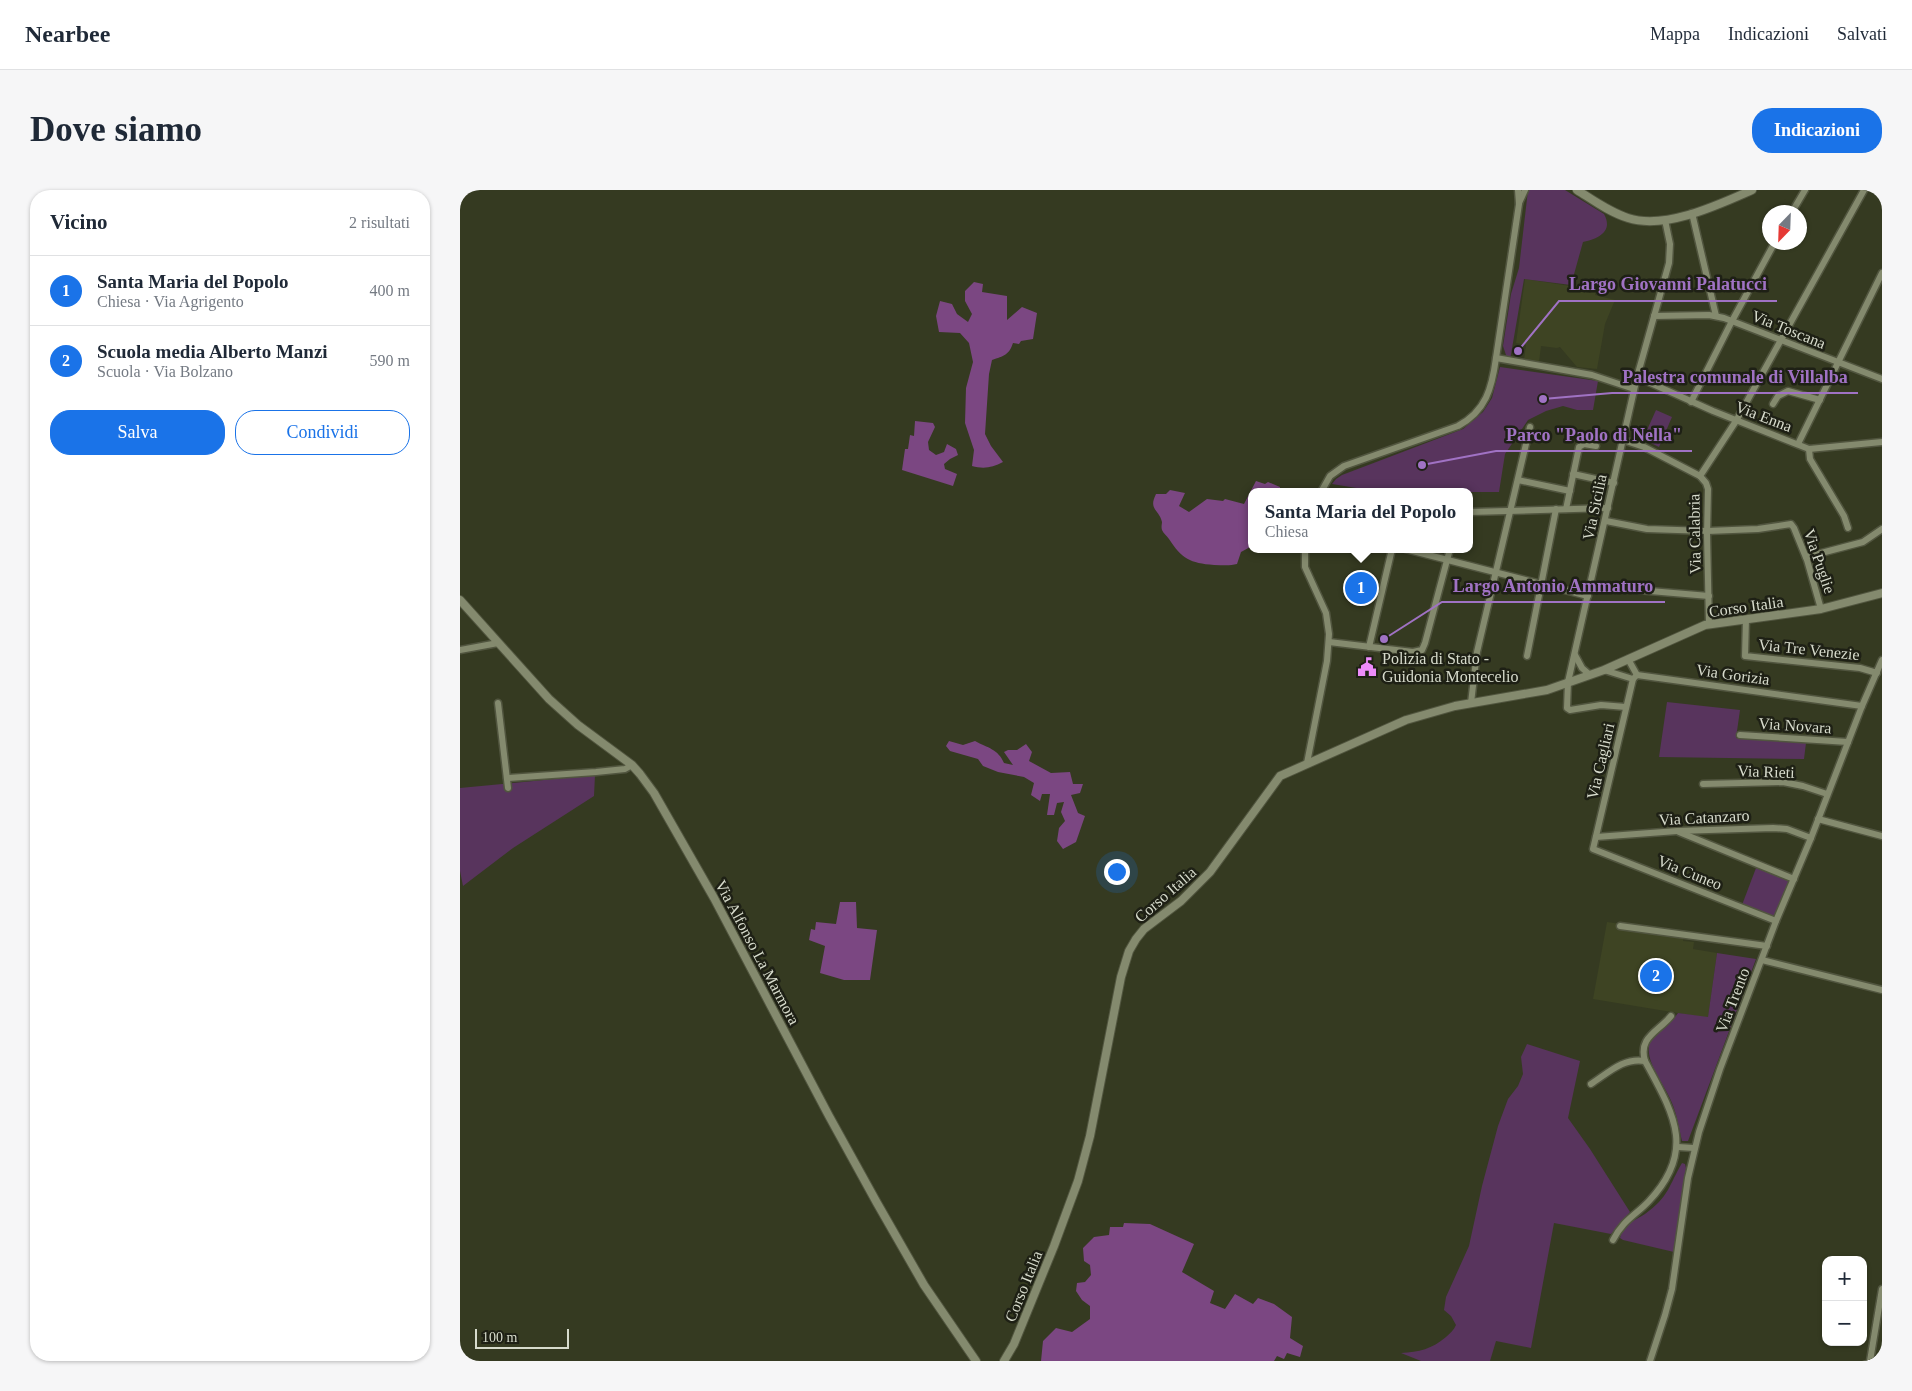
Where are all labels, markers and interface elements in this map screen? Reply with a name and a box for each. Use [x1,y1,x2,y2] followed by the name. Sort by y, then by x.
[25,21,110,47] text: Nearbee
[1650,24,1700,44] text: Mappa
[1728,24,1809,44] text: Indicazioni
[1837,24,1887,44] text: Salvati
[1752,108,1882,153] button: Indicazioni
[30,110,202,149] text: Dove siamo
[1762,205,1807,250] north arrow
[50,210,108,234] text: Vicino
[349,214,410,231] text: 2 risultati
[1559,268,1777,301] callout: Largo Giovanni Palatucci
[97,271,289,292] text: Santa Maria del Popolo
[1569,274,1767,294] text: Largo Giovanni Palatucci
[62,282,70,299] text: 1
[370,282,410,299] text: 400 m
[97,293,244,310] text: Chiesa · Via Agrigento
[1749,307,1828,352] street label: Via Toscana
[97,341,328,362] text: Scuola media Alberto Manzi
[62,352,70,369] text: 2
[370,352,410,369] text: 590 m
[1612,360,1858,393] callout: Palestra comunale di Villalba
[97,363,233,380] text: Scuola · Via Bolzano
[1622,367,1848,387] text: Palestra comunale di Villalba
[1733,398,1794,435] street label: Via Enna
[50,410,225,455] button: Salva
[235,410,410,455] button: Condividi
[1496,418,1692,451] callout: Parco "Paolo di Nella"
[1506,425,1682,445] text: Parco "Paolo di Nella"
[1579,473,1610,542] street label: Via Sicilia
[1248,488,1473,553] popup
[1685,494,1704,574] street label: Via Calabria
[1265,501,1456,522] text: Santa Maria del Popolo
[1265,523,1308,540] text: Chiesa
[1800,527,1838,596] street label: Via Puglie
[1345,569,1377,607] pin: 1
[1442,569,1665,602] callout: Largo Antonio Ammaturo
[1453,576,1653,596] text: Largo Antonio Ammaturo
[1708,593,1784,620] street label: Corso Italia
[1757,636,1860,663] street label: Via Tre Venezie
[1382,650,1518,685] place label: Polizia di Stato - Guidonia Montecelio
[1356,656,1378,678] public building icon: Polizia di Stato - Guidonia Montecelio
[1695,661,1771,688] street label: Via Gorizia
[1758,714,1832,737] street label: Via Novara
[1583,721,1619,801] street label: Via Cagliari
[1737,762,1795,781] street label: Via Rieti
[1658,807,1750,828] street label: Via Catanzaro
[1655,852,1724,893] street label: Via Cuneo
[1104,859,1130,885] your location
[1131,863,1199,925] street label: Corso Italia
[712,877,803,1027] street label: Via Alfonso La Marmora
[1640,957,1672,995] pin: 2
[1712,965,1753,1035] street label: Via Trento
[1002,1248,1045,1324] street label: Corso Italia
[1822,1256,1867,1346] map controls
[1822,1256,1867,1301] button: +
[1822,1301,1867,1346] button: −
[475,1326,569,1349] scale bar
[482,1330,517,1345] text: 100 m

